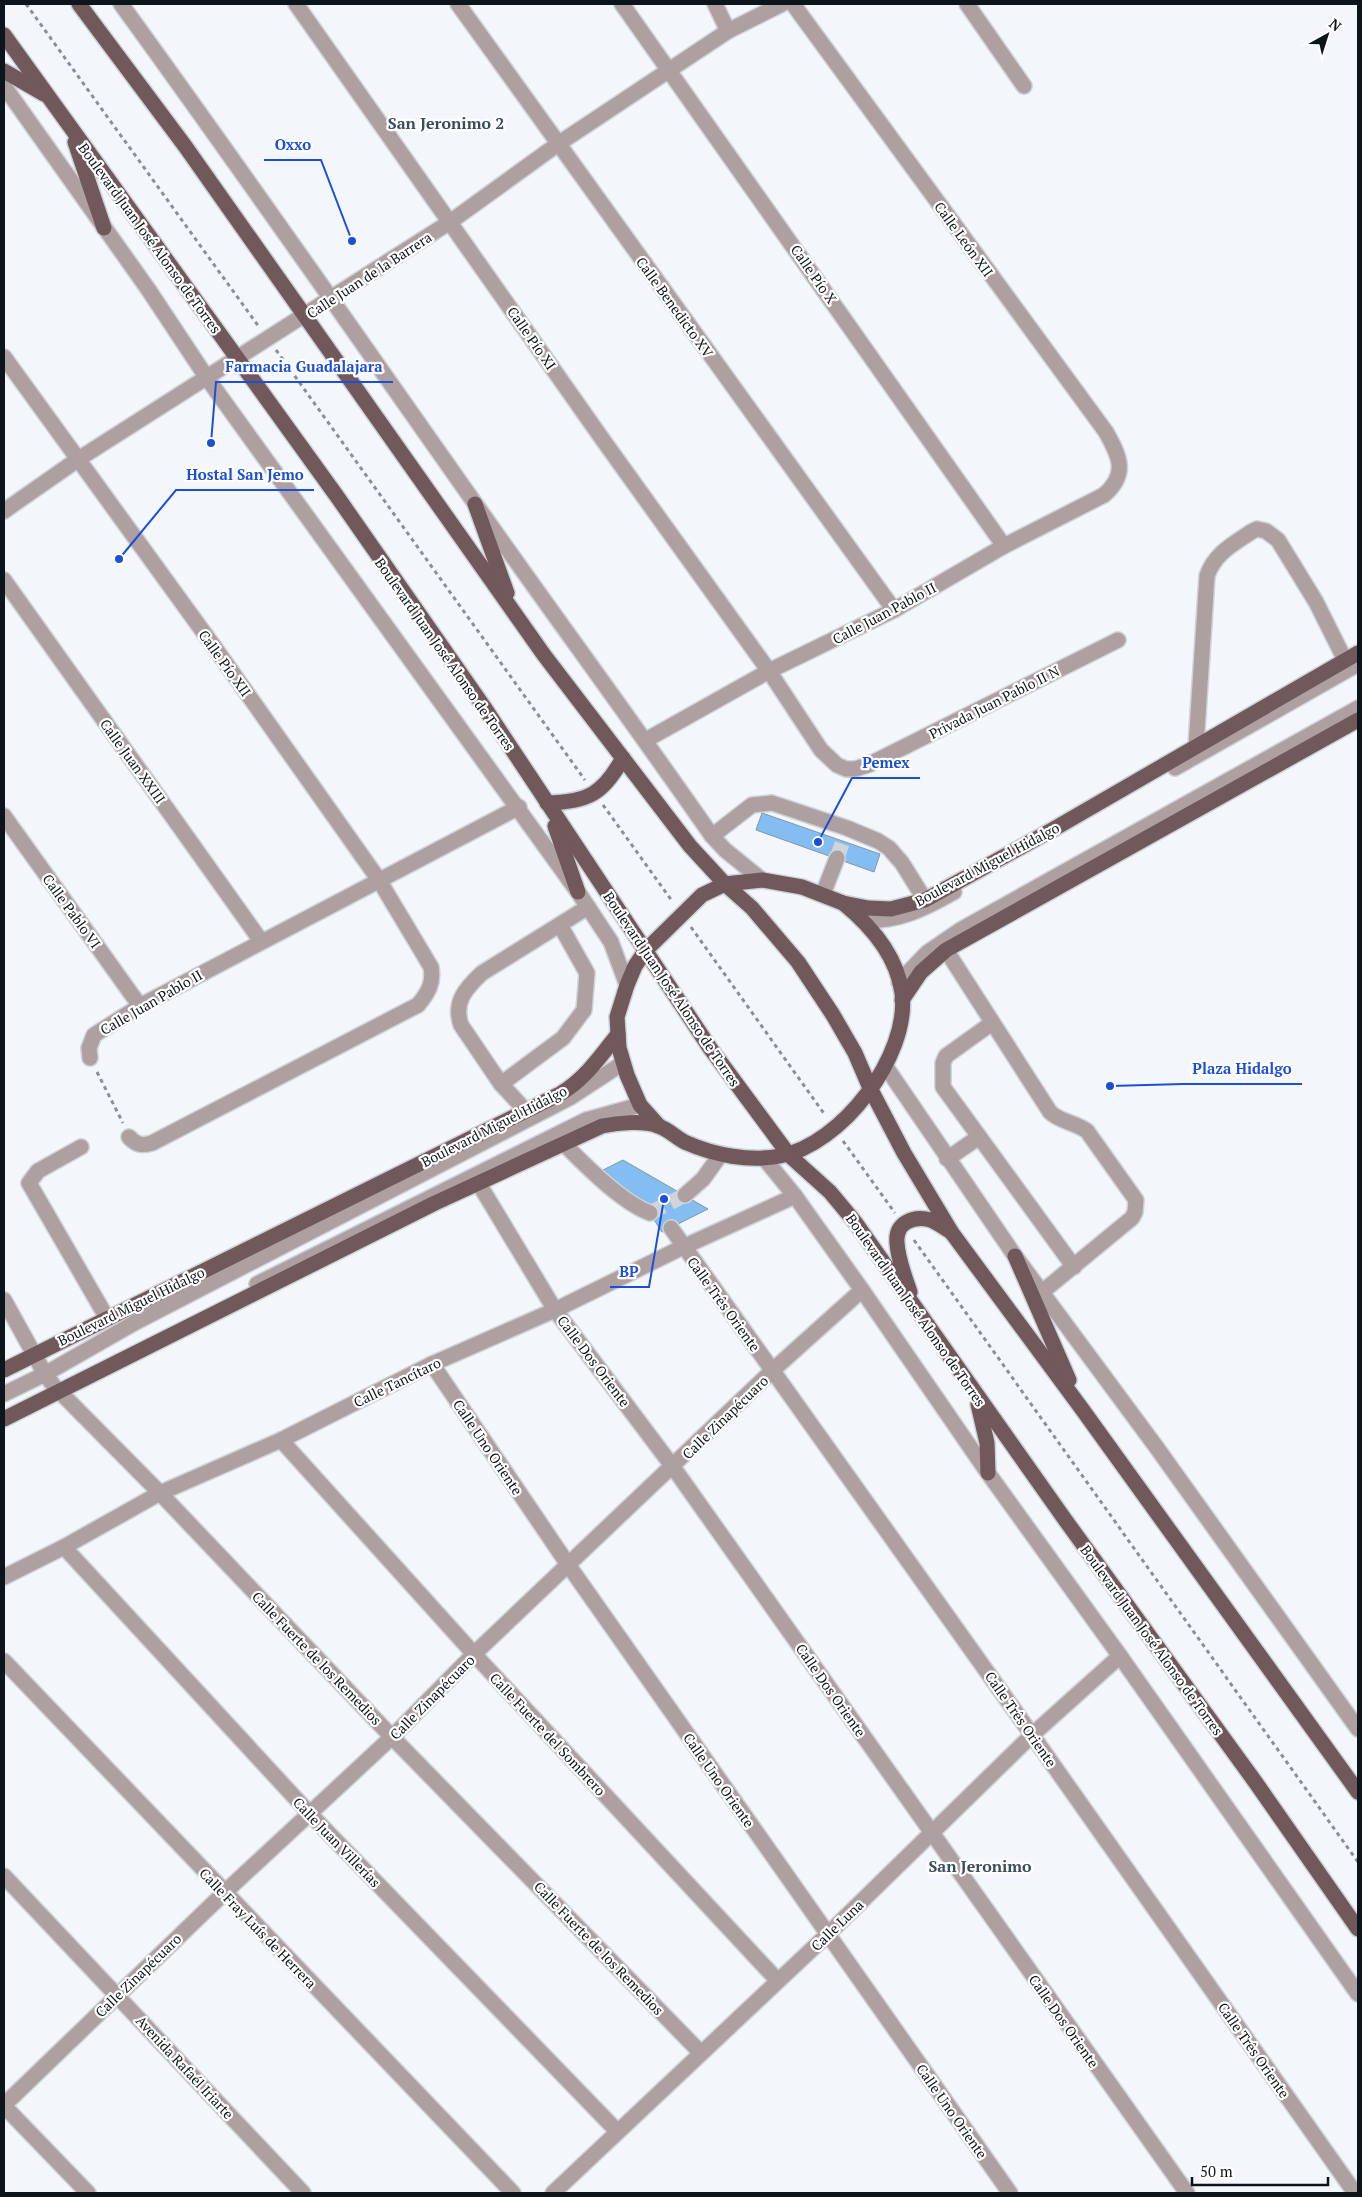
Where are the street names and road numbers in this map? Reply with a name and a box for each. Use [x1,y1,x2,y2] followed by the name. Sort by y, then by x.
[74,139,226,337] street label: Boulevard Juan José Alonso de Torres
[930,198,998,280] street label: Calle León XII
[303,227,435,323] street label: Calle Juan de la Barrera
[787,241,842,308] street label: Calle Pío X
[632,253,718,361] street label: Calle Benedicto XV
[503,303,561,373] street label: Calle Pío XI
[371,554,519,754] street label: Boulevard Juan José Alonso de Torres
[829,578,939,648] street label: Calle Juan Pablo II
[194,626,256,700] street label: Calle Pío XII
[926,661,1062,743] street label: Privada Juan Pablo II N
[96,715,170,807] street label: Calle Juan XXIII
[911,818,1063,910] street label: Boulevard Miguel Hidalgo
[39,870,105,952] street label: Calle Pablo VI
[600,888,744,1090] street label: Boulevard Juan José Alonso de Torres
[97,965,206,1039] street label: Calle Juan Pablo II
[418,1081,570,1171] street label: Boulevard Miguel Hidalgo
[842,1210,990,1410] street label: Boulevard Juan José Alonso de Torres
[683,1253,765,1355] street label: Calle Três Oriente
[54,1262,208,1350] street label: Boulevard Miguel Hidalgo
[553,1312,635,1410] street label: Calle Dos Oriente
[350,1353,444,1411] street label: Calle Tancítaro
[678,1371,772,1463] street label: Calle Zinapécuaro
[449,1396,527,1498] street label: Calle Uno Oriente
[1076,1541,1228,1739] street label: Boulevard Juan José Alonso de Torres
[248,1587,386,1729] street label: Calle Fuerte de los Remedios
[792,1640,870,1740] street label: Calle Dos Oriente
[385,1650,479,1744] street label: Calle Zinapécuaro
[981,1667,1061,1771] street label: Calle Três Oriente
[486,1668,610,1800] street label: Calle Fuerte del Sombrero
[679,1729,759,1831] street label: Calle Uno Oriente
[289,1793,385,1891] street label: Calle Juan Villerías
[195,1864,321,1992] street label: Calle Fray Luís de Herrera
[530,1877,668,2019] street label: Calle Fuerte de los Remedios
[807,1895,867,1955] street label: Calle Luna
[91,1929,185,2021] street label: Calle Zinapécuaro
[1025,1971,1103,2071] street label: Calle Dos Oriente
[1214,1998,1294,2102] street label: Calle Três Oriente
[132,2011,238,2123] street label: Avenida Rafaél Iriarte
[912,2060,992,2162] street label: Calle Uno Oriente

